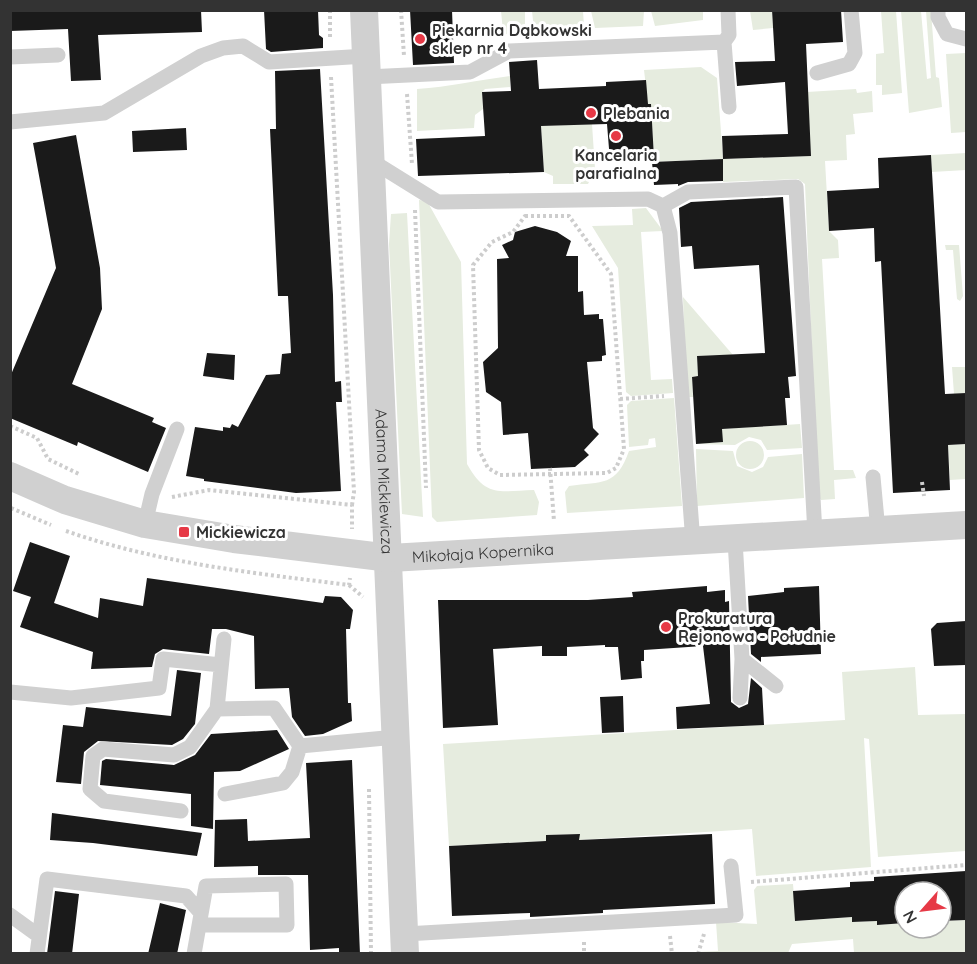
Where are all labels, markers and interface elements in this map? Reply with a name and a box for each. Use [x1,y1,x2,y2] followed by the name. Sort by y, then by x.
[432,20,592,58] place label: Piekarnia Dąbkowski sklep nr 4
[413,32,427,46] marker: Piekarnia Dąbkowski sklep nr 4
[603,103,670,123] place label: Plebania
[584,106,598,120] marker: Plebania
[609,129,623,143] marker: Kancelaria parafialna
[575,145,657,183] place label: Kancelaria parafialna
[371,408,398,555] street label: Adama Mickiewicza
[196,522,286,542] place label: Mickiewicza
[177,525,191,539] marker: Mickiewicza
[411,539,555,567] street label: Mikołaja Kopernika
[678,608,836,646] place label: Prokuratura Rejonowa - Południe
[659,620,673,634] marker: Prokuratura Rejonowa - Południe
[893,880,953,940] north arrow
[898,907,921,927] text: N

